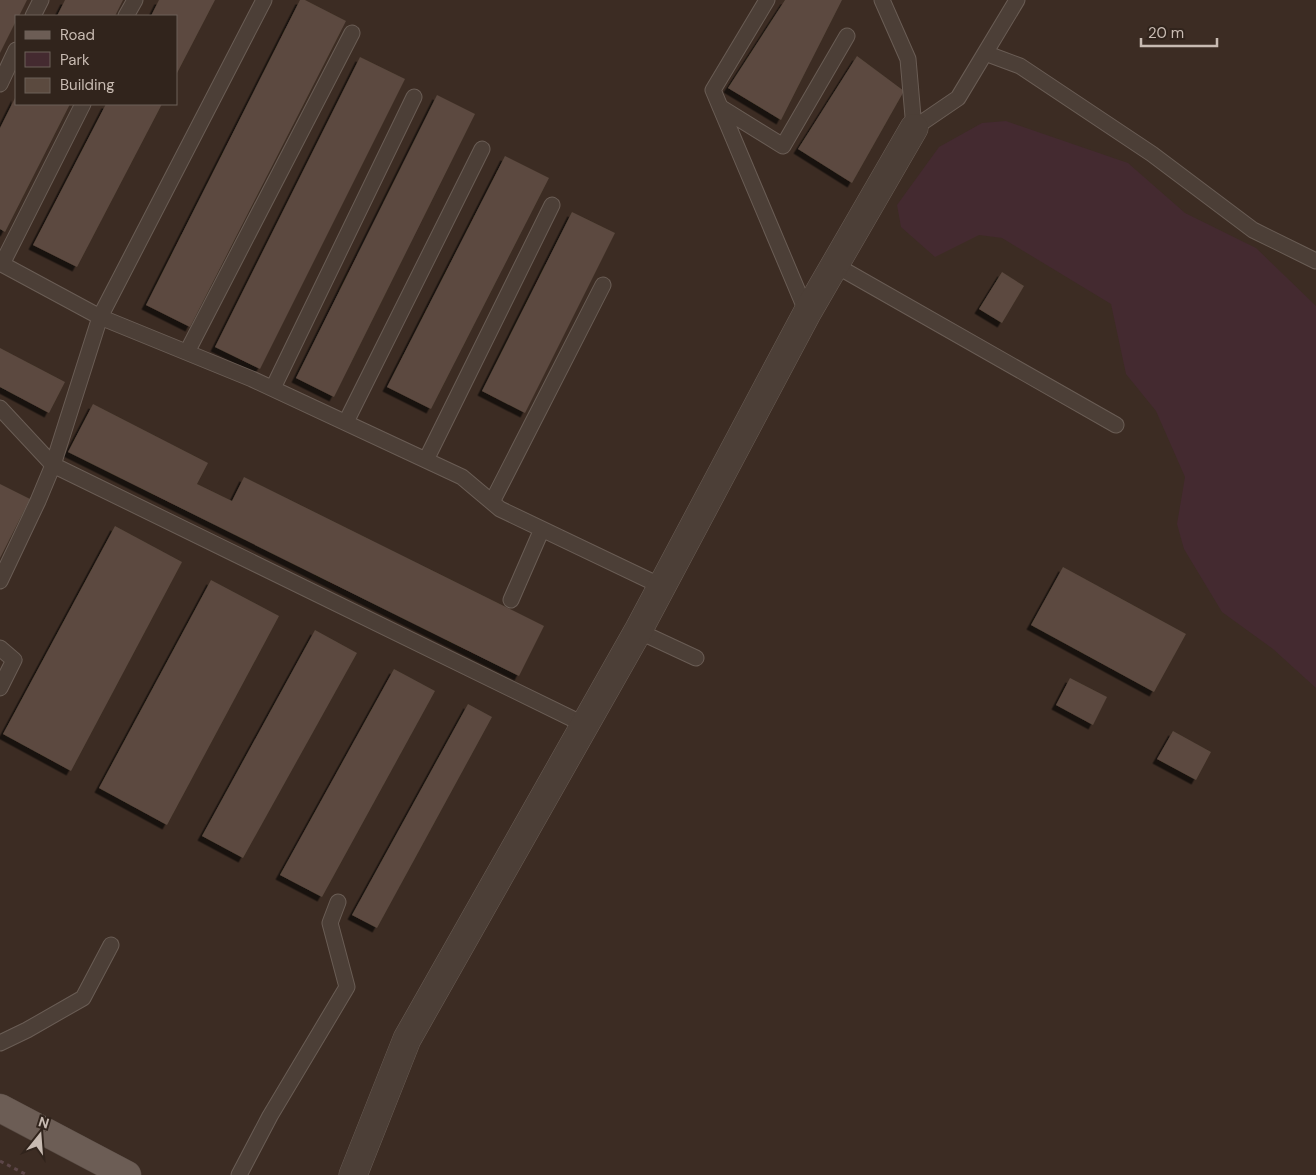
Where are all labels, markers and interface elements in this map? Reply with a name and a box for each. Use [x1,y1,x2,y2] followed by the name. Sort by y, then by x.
[15,15,178,105] legend
[1141,15,1217,47] scale bar
[1148,23,1184,43] text: 20 m
[60,25,95,45] text: Road
[60,50,90,70] text: Park
[60,75,115,95] text: Building
[15,1110,65,1160] north arrow
[36,1112,51,1133] text: N

